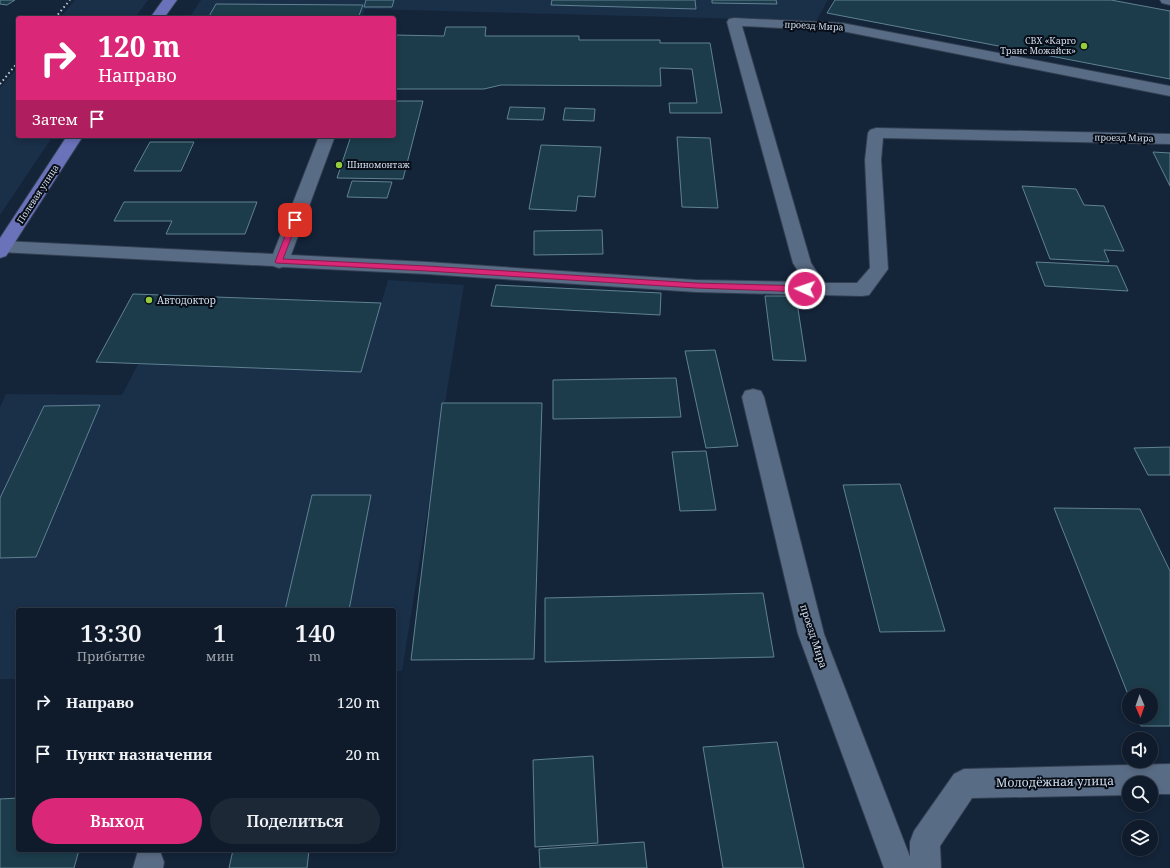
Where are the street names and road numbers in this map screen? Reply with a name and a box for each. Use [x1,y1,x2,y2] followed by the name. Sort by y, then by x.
[784,17,844,34] street label: проезд Мира
[1094,130,1154,145] street label: проезд Мира
[14,162,62,226] street label: Полевая улица
[797,602,831,670] street label: проезд Мира
[996,772,1114,791] street label: Молодёжная улица

